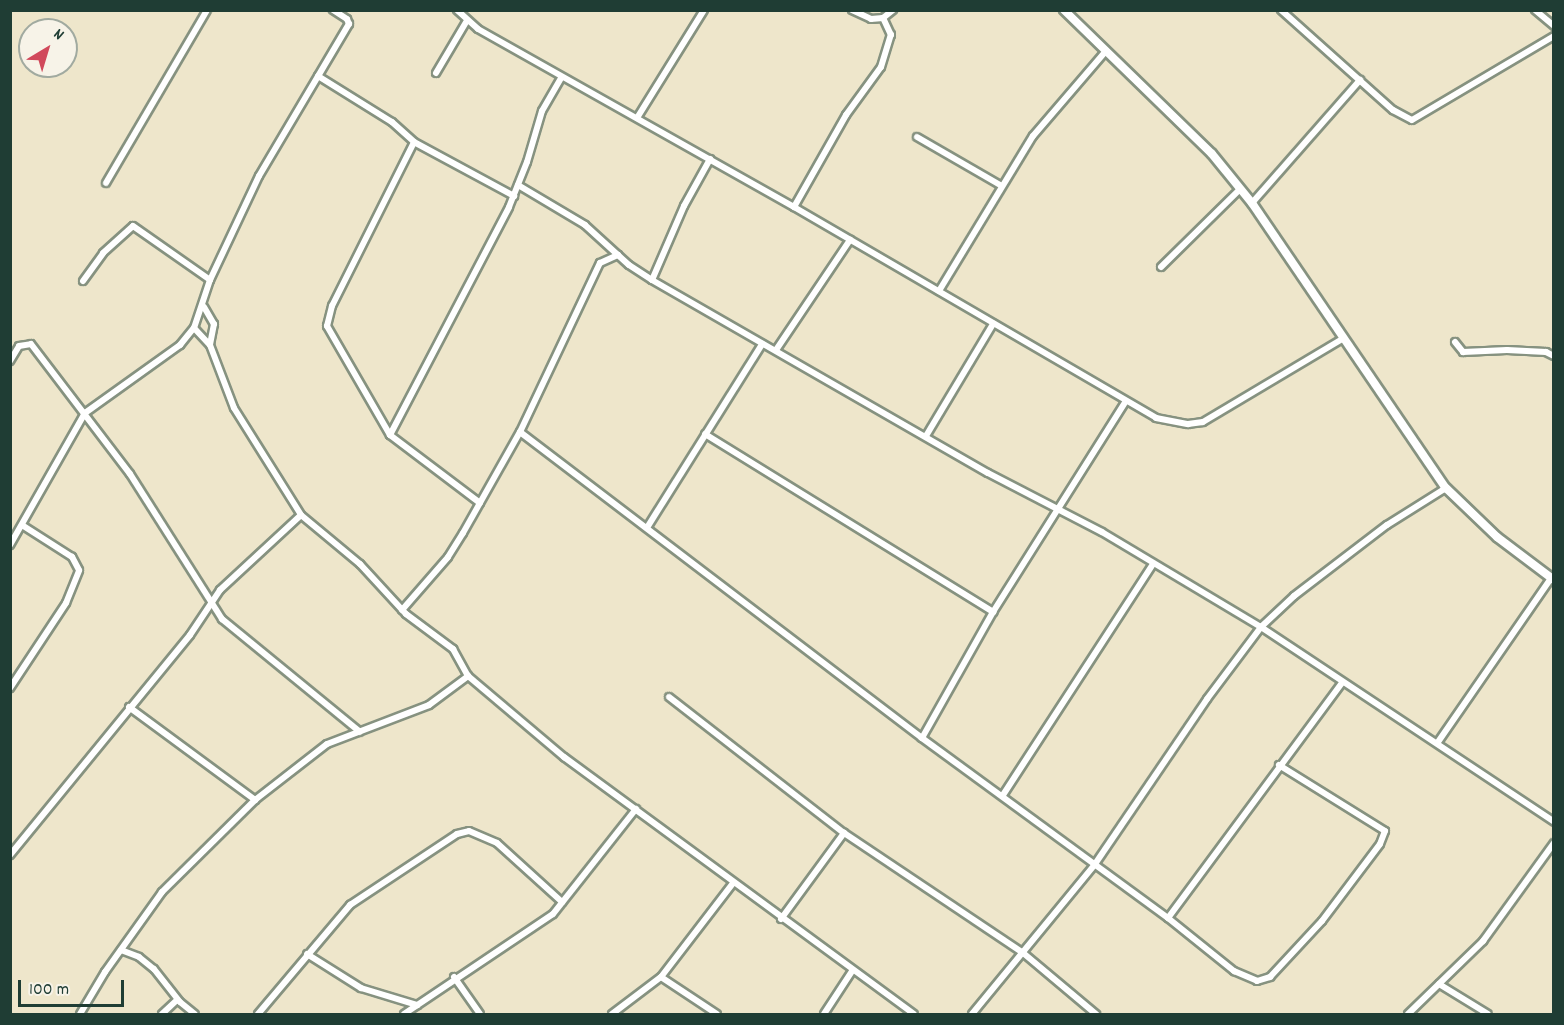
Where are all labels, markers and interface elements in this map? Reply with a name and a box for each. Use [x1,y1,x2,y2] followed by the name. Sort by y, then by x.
[18,18,78,78] north arrow
[48,24,68,46] text: N
[21,968,128,1006] scale bar
[29,978,69,1003] text: 100 m

